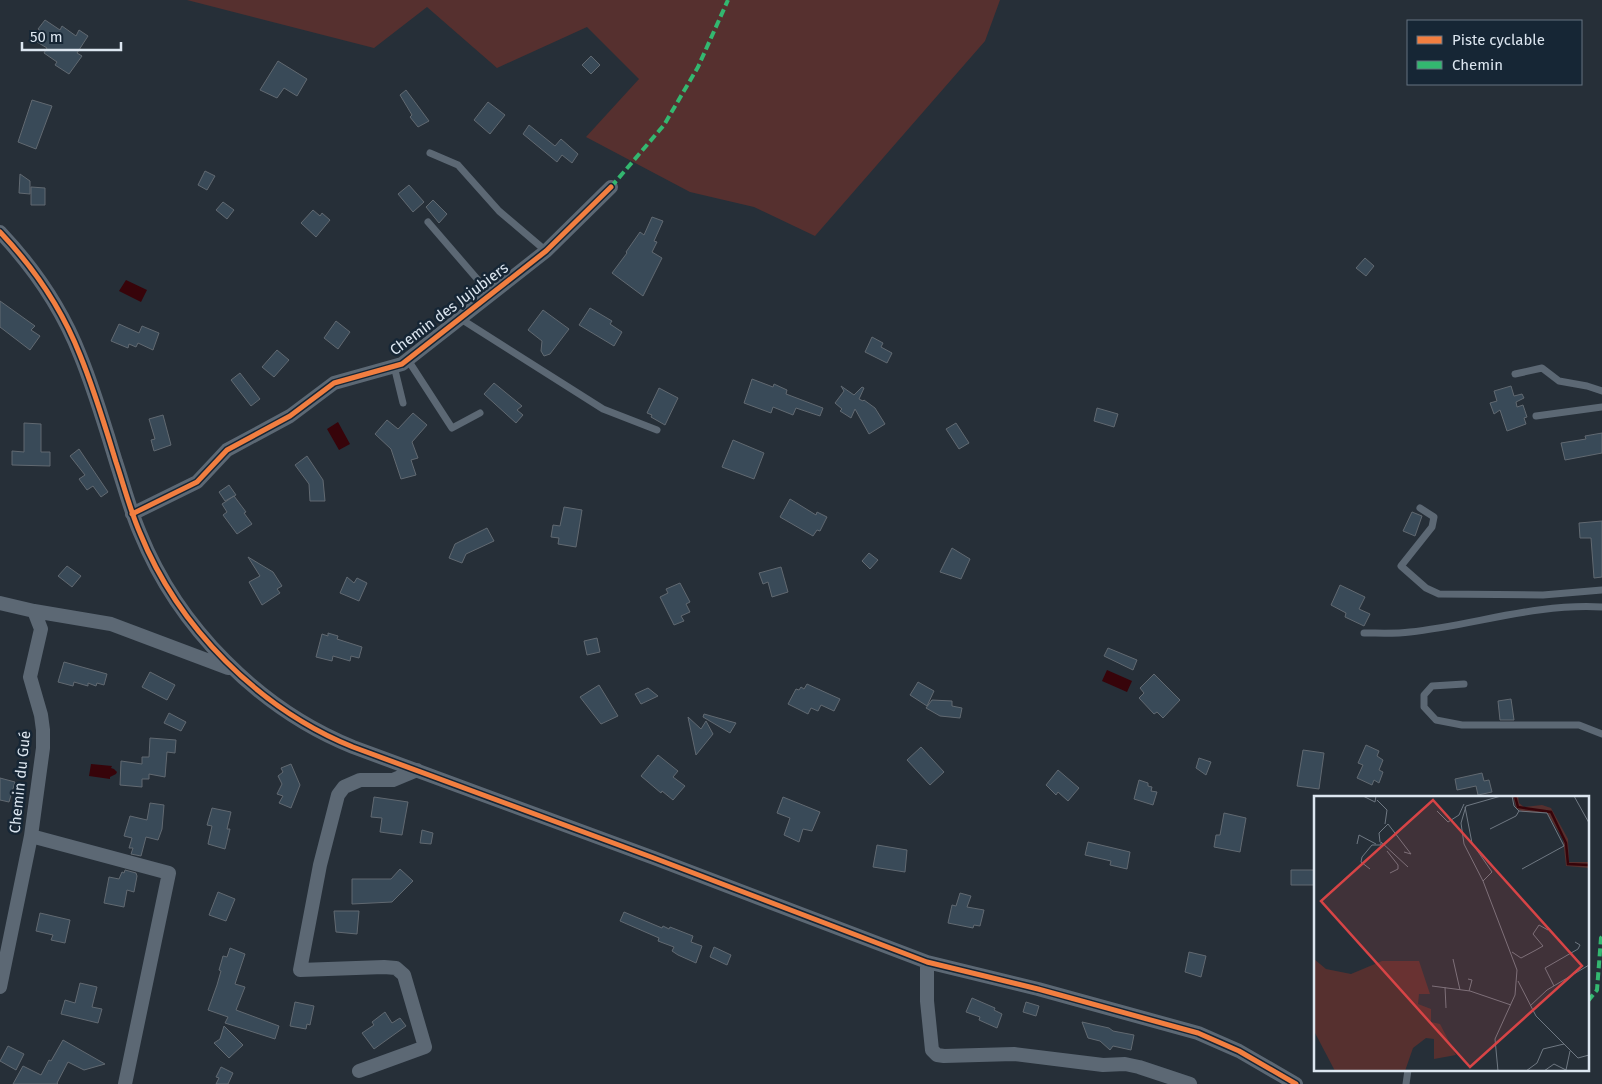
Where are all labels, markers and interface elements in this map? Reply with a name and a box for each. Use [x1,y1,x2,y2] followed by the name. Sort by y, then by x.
[22,20,121,52] scale bar
[1407,20,1582,85] legend
[30,28,63,46] text: 50 m
[1452,31,1545,49] text: Piste cyclable
[1452,56,1503,74] text: Chemin
[386,259,512,359] street label: Chemin des Jujubiers
[6,730,34,834] street label: Chemin du Gué
[1314,796,1590,1072] inset map

